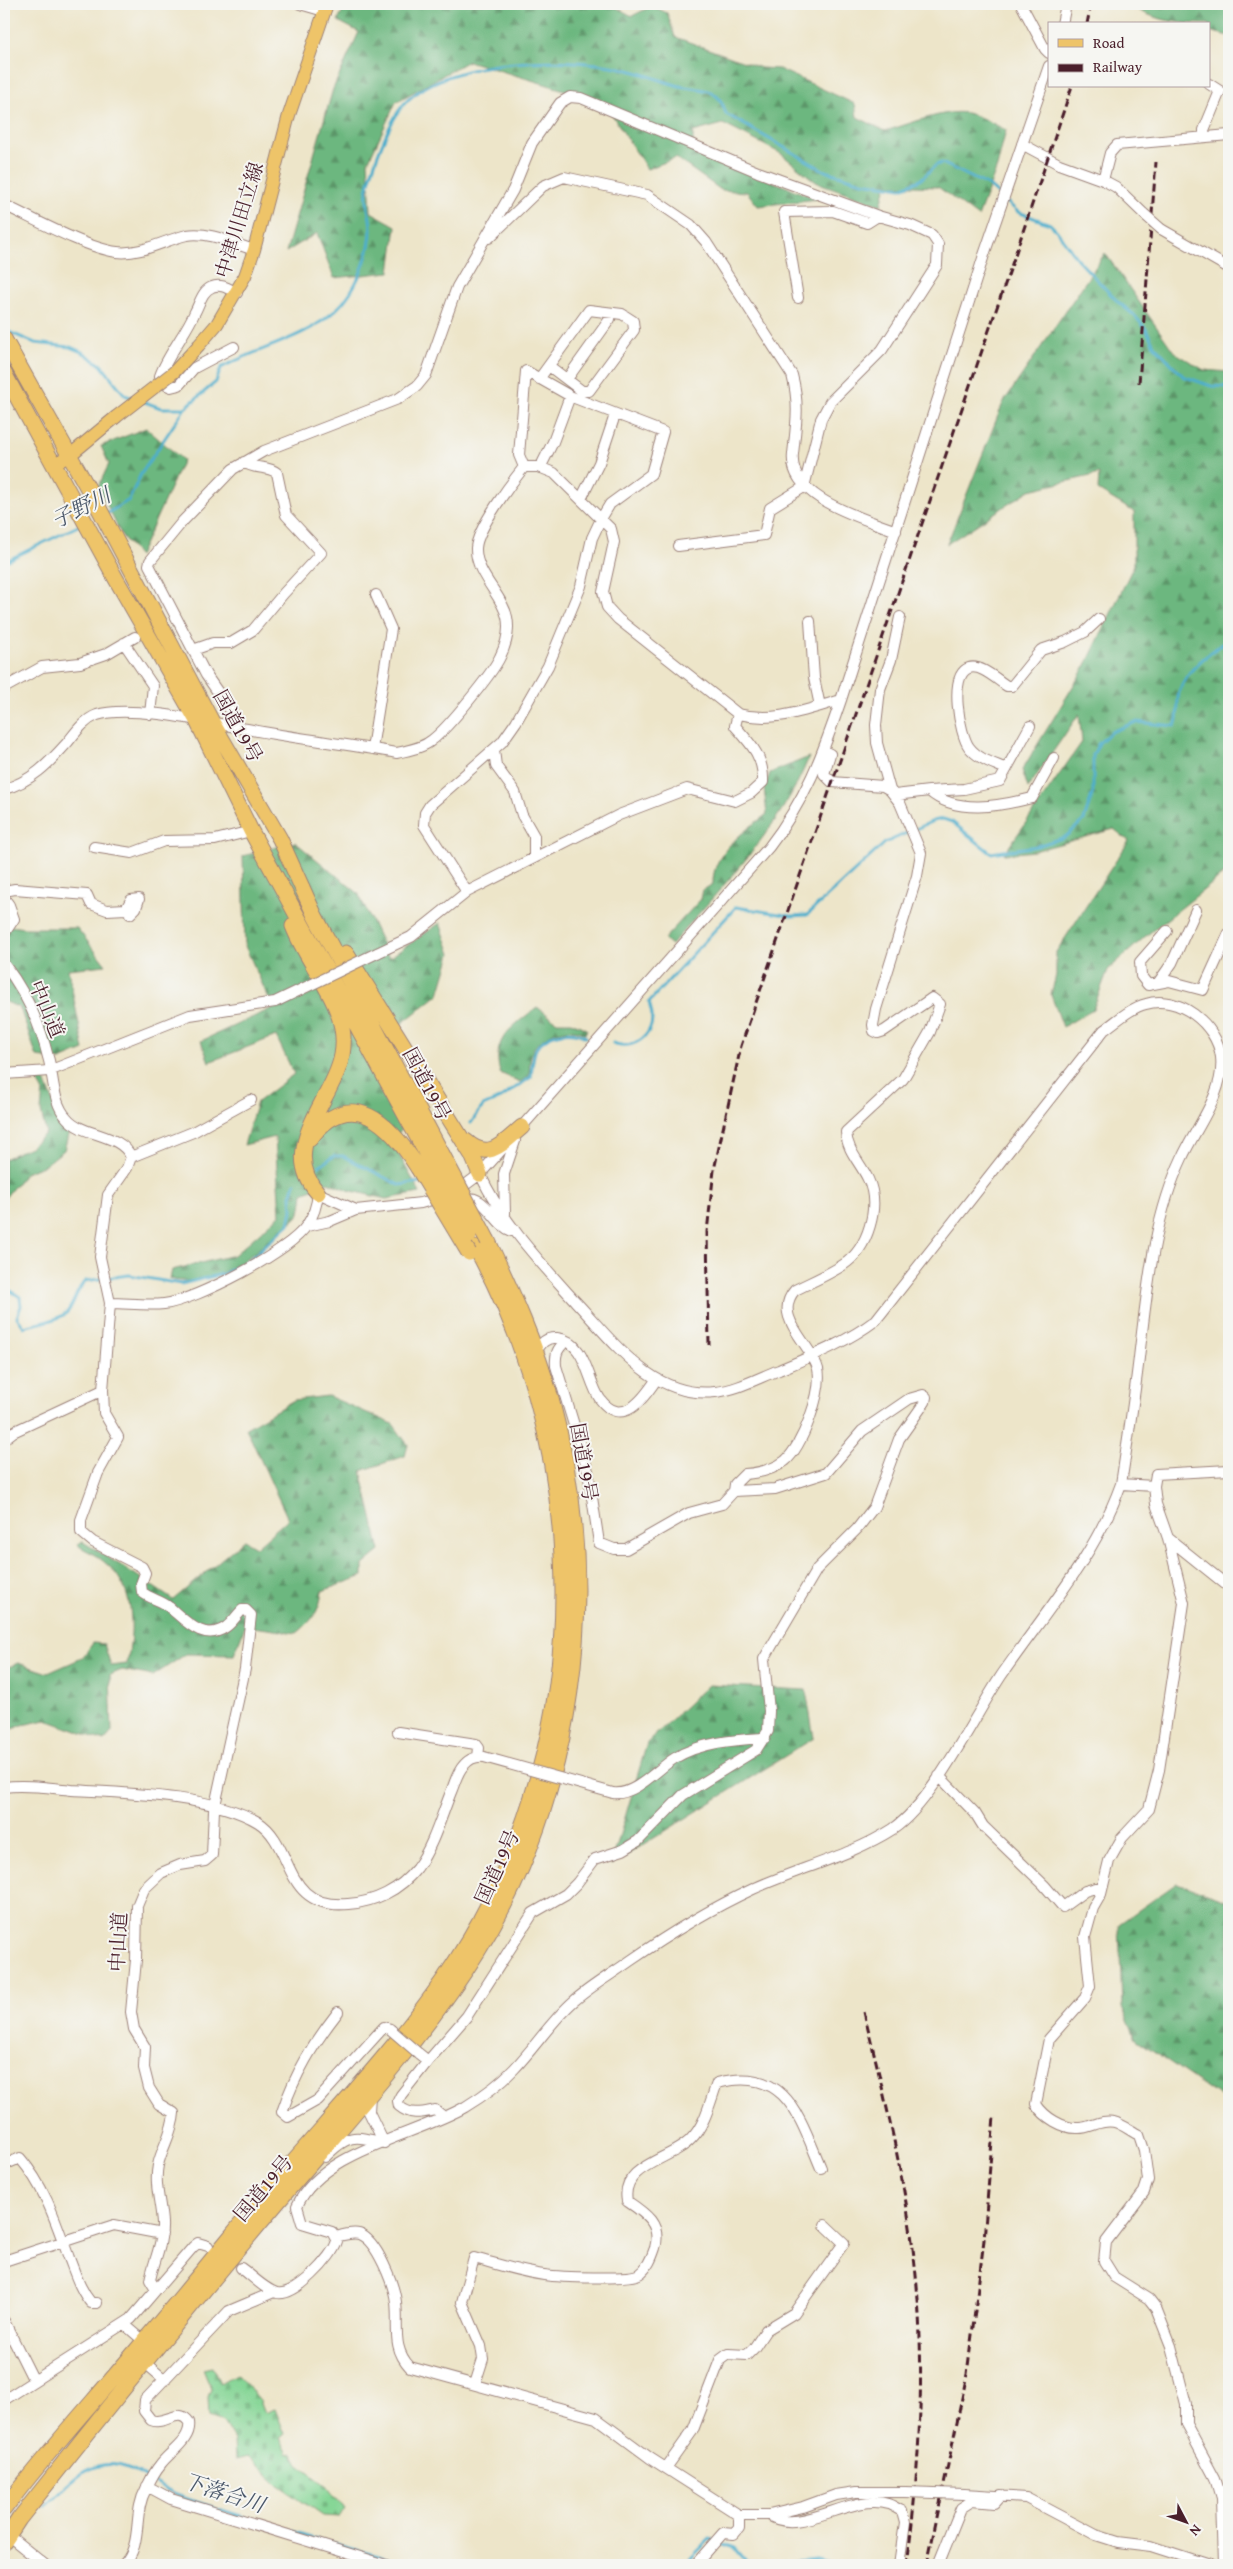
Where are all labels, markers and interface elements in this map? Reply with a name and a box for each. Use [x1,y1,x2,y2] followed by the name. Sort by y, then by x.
[1048,22,1210,88] legend
[1093,32,1124,53] text: Road
[1093,56,1143,77] text: Railway
[207,158,270,281] street label: 中津川田立線
[46,479,118,536] water label: 子野川
[207,684,270,767] street label: 国道19号
[22,976,73,1042] street label: 中山道
[396,1042,459,1126] street label: 国道19号
[563,1420,606,1503] street label: 国道19号
[467,1825,526,1909] street label: 国道19号
[101,1911,134,1973] street label: 中山道
[226,2148,299,2227] street label: 国道19号
[179,2465,271,2521] water label: 下落合川
[1160,2496,1210,2546] north arrow
[1185,2520,1206,2541] text: N

